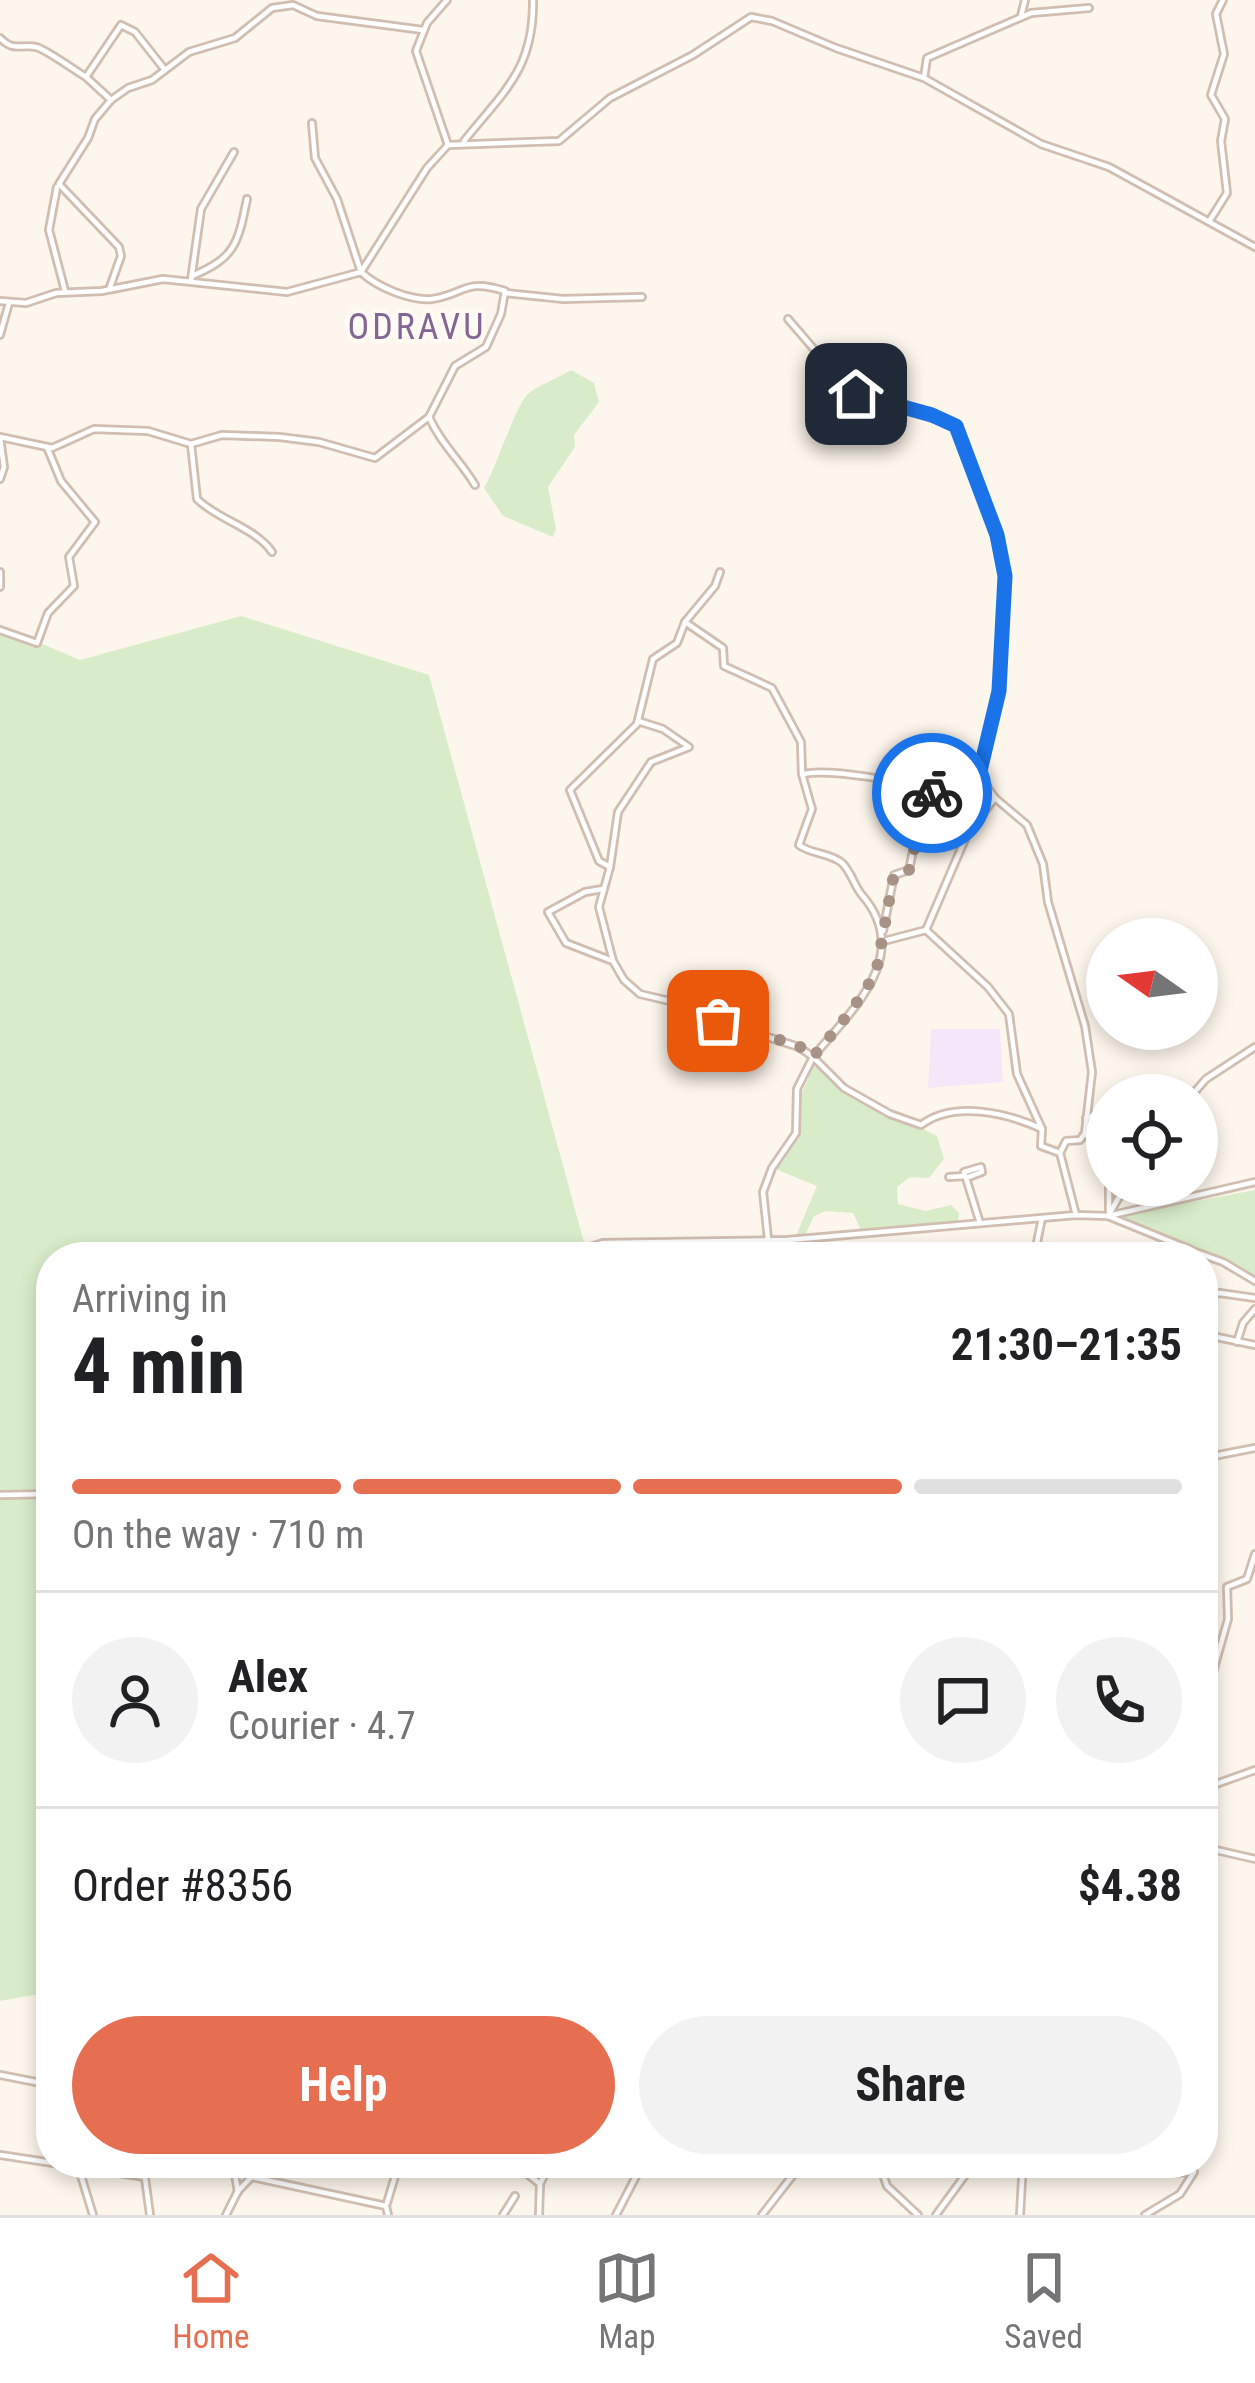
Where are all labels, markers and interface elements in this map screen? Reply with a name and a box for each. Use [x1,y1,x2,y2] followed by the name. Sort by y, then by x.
[348,306,486,348] district label: ODRAVU
[805,343,907,445] pin
[823,361,889,427] icon: home
[872,733,992,853] courier
[899,760,965,826] icon: bike
[1086,918,1218,1050] north arrow
[1086,918,1218,1206] map controls
[667,970,769,1072] pin
[685,988,751,1054] icon: bag
[1086,1074,1218,1206] button: locate
[72,1276,228,1322] text: Arriving in
[951,1318,1182,1371] text: 21:30–21:35
[72,1321,245,1412] text: 4 min
[72,1512,364,1558] text: On the way · 710 m
[72,1637,198,1763] button: person
[900,1637,1026,1763] button: chat
[1056,1637,1182,1763] button: phone
[228,1650,308,1703] text: Alex
[228,1703,416,1749] text: Courier · 4.7
[72,1859,293,1912] text: Order #8356
[1078,1859,1182,1912] text: $4.38
[72,2016,615,2154] button: Help
[639,2016,1182,2154] button: Share
[172,2245,250,2356] tab: Home
[594,2245,660,2356] tab: Map
[1004,2245,1083,2356] tab: Saved

